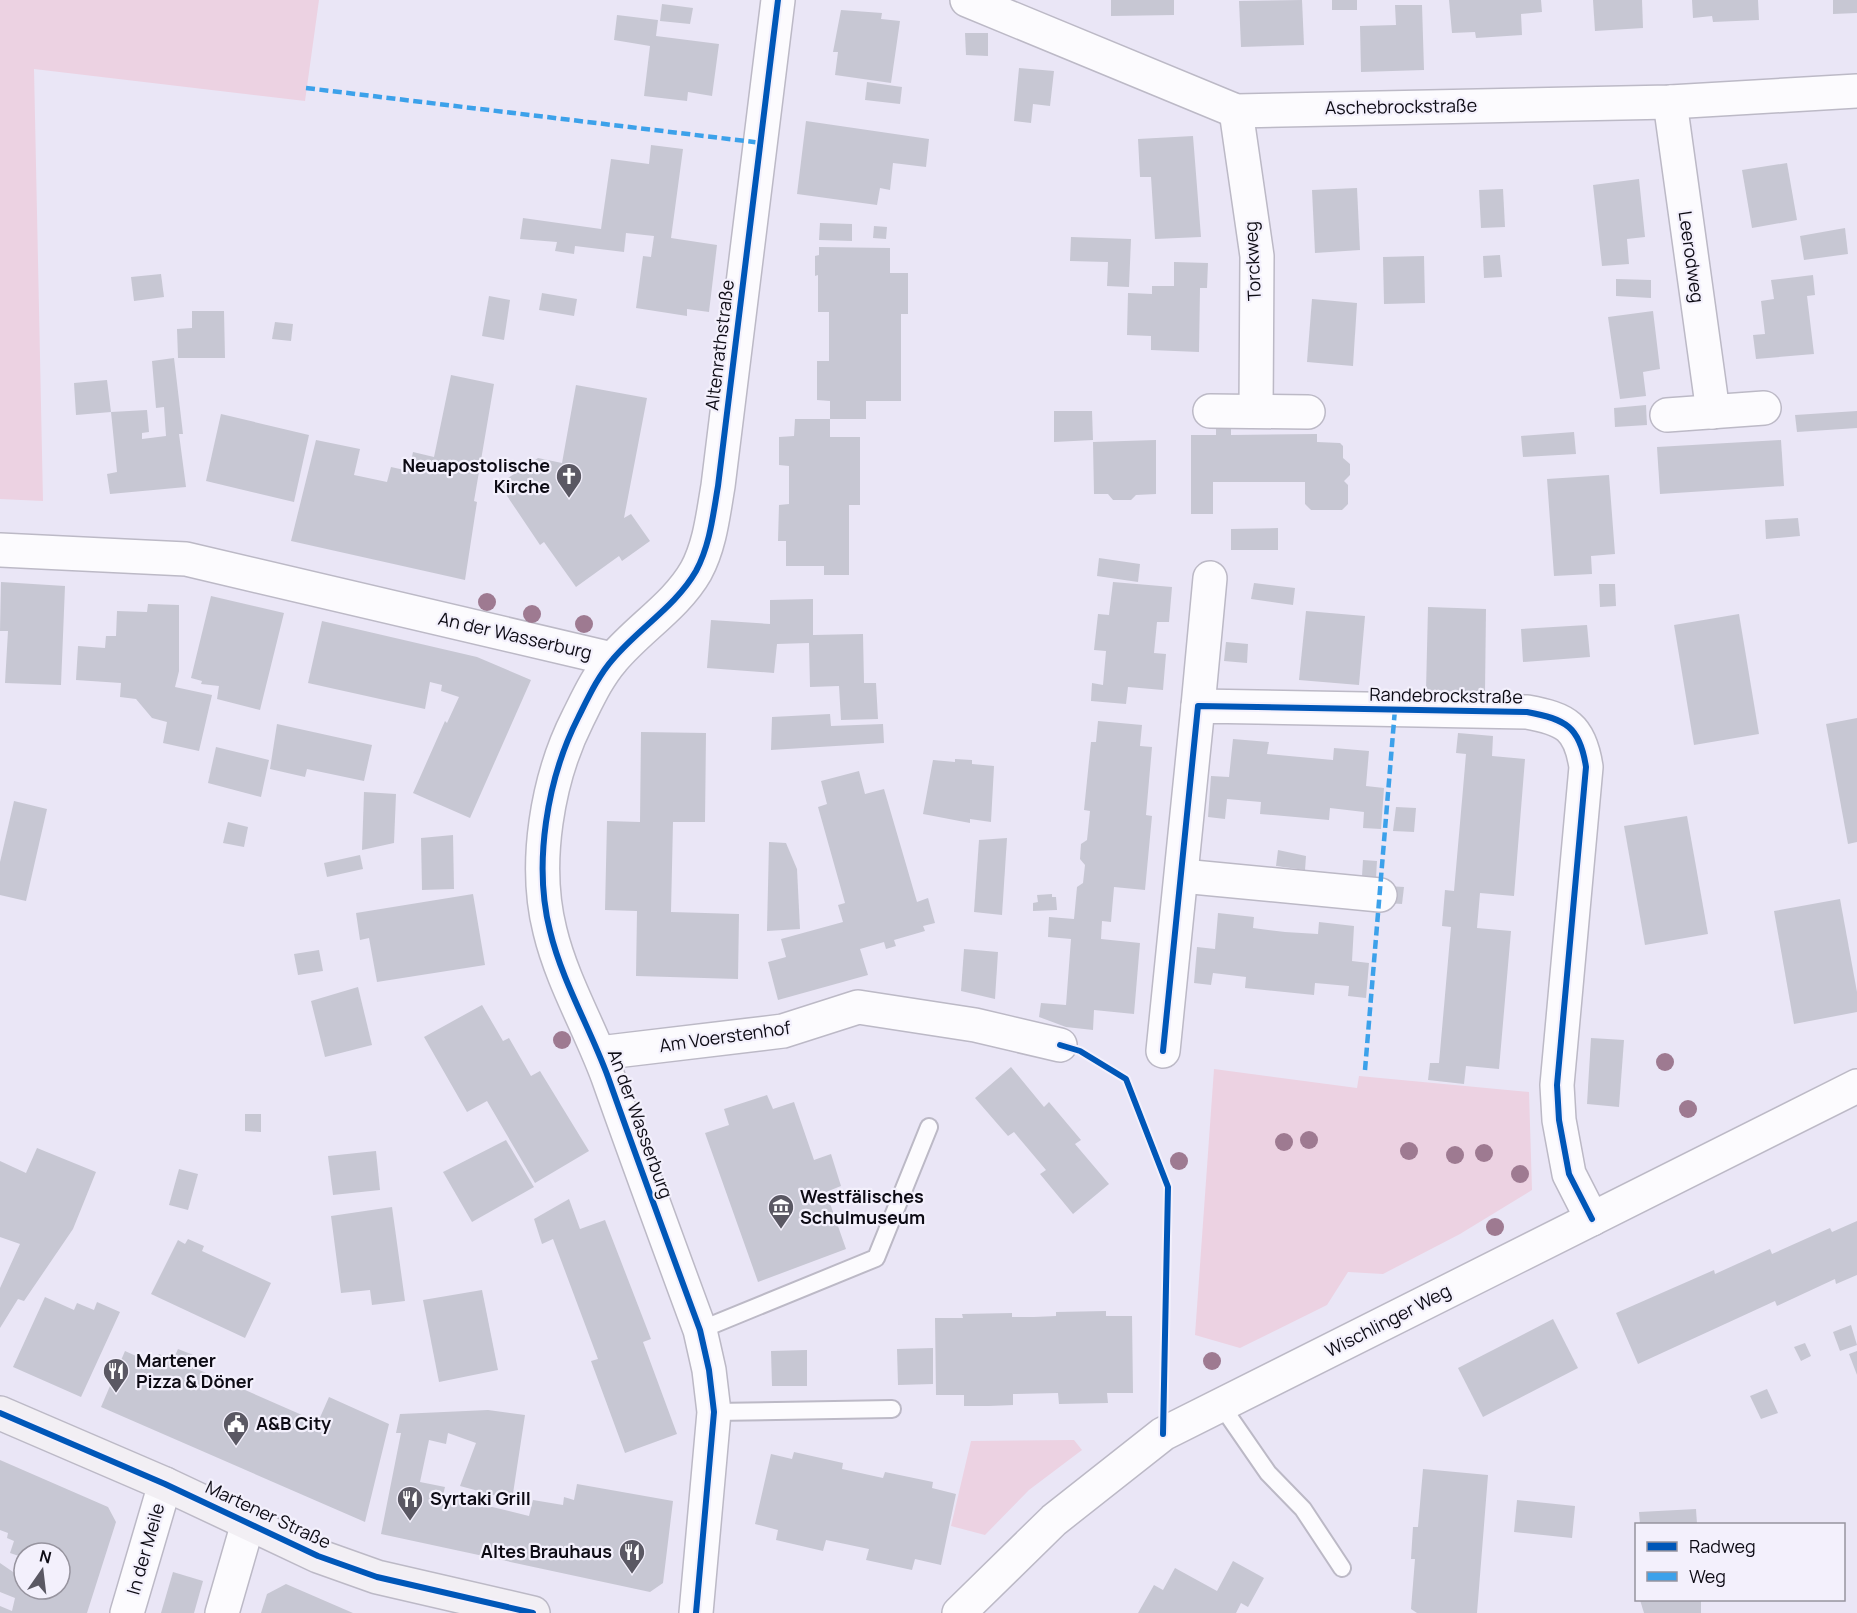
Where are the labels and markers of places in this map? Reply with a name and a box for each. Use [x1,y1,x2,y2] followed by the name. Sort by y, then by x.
[402,453,550,498] place label: Neuapostolische Kirche
[554,461,584,499] church icon: Neuapostolische Kirche
[800,1184,925,1229] place label: Westfälisches Schulmuseum
[766,1192,796,1230] museum icon: Westfälisches Schulmuseum
[136,1348,254,1393] place label: Martener Pizza & Döner
[101,1356,131,1394] restaurant icon: Martener Pizza & Döner
[221,1409,251,1447] public building icon: A&B City
[256,1411,331,1435] place label: A&B City
[395,1484,425,1522] restaurant icon: Syrtaki Grill
[430,1486,531,1510] place label: Syrtaki Grill
[617,1537,647,1575] restaurant icon: Altes Brauhaus
[481,1539,612,1563] place label: Altes Brauhaus

